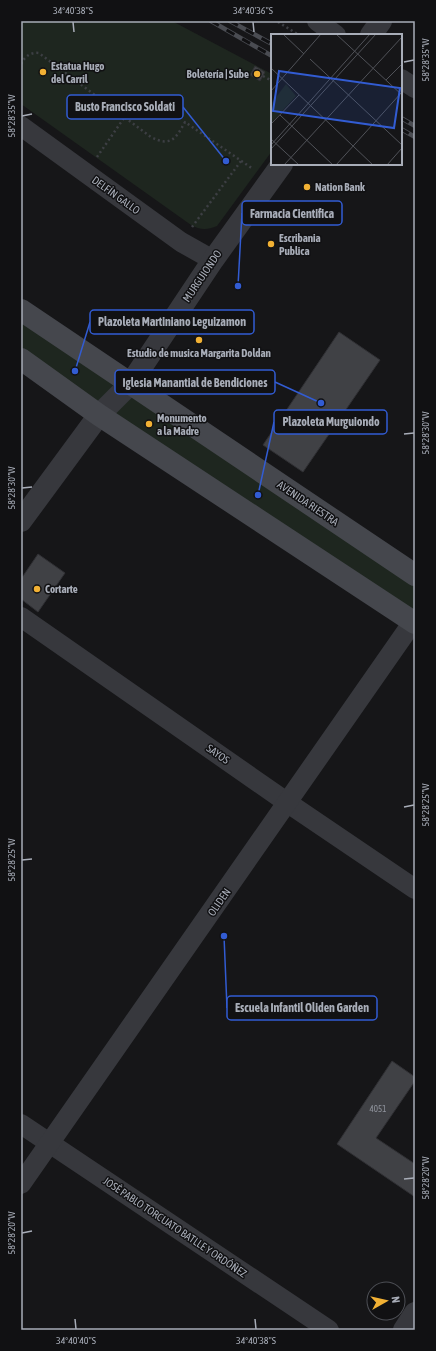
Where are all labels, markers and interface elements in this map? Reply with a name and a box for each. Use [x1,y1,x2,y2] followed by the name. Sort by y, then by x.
[53,5,93,16] text: 34°40'38"S
[233,5,273,16] text: 34°40'36"S
[271,34,402,165] inset map
[420,38,431,82] text: 58°28'35"W
[51,60,104,85] place label: Estatua Hugo del Carril
[38,67,48,77] marker: Estatua Hugo del Carril
[187,68,249,80] place label: Boletería | Sube
[252,69,262,79] marker: Boletería | Sube
[6,94,17,138] text: 58°28'35"W
[67,95,183,119] callout: Busto Francisco Soldati
[75,100,175,114] text: Busto Francisco Soldati
[90,174,142,216] street label: DELFÍN GALLO
[315,181,365,193] place label: Nation Bank
[302,182,312,192] marker: Nation Bank
[242,201,342,225] callout: Farmacia Cientifica
[250,207,334,221] text: Farmacia Cientifica
[279,232,321,257] place label: Escribania Publica
[266,239,276,249] marker: Escribania Publica
[180,248,224,304] street label: MURGUIONDO
[90,310,254,334] callout: Plazoleta Martiniano Leguizamon
[98,315,246,329] text: Plazoleta Martiniano Leguizamon
[194,335,204,345] marker: Estudio de musica Margarita Doldan
[127,347,271,359] place label: Estudio de musica Margarita Doldan
[115,370,275,394] callout: Iglesia Manantial de Bendiciones
[123,376,268,390] text: Iglesia Manantial de Bendiciones
[274,410,387,434] callout: Plazoleta Murguiondo
[420,411,431,455] text: 58°28'30"W
[157,412,207,437] place label: Monumento a la Madre
[282,415,380,429] text: Plazoleta Murguiondo
[144,419,154,429] marker: Monumento a la Madre
[6,466,17,510] text: 58°28'30"W
[275,478,341,528] street label: AVENIDA RIESTRA
[45,583,78,595] place label: Cortarte
[32,584,42,594] marker: Cortarte
[204,742,232,766] street label: SAYOS
[420,783,431,827] text: 58°28'25"W
[6,838,17,882] text: 58°28'25"W
[205,886,233,918] street label: OLIDEN
[227,996,377,1020] callout: Escuela Infantil Oliden Garden
[235,1001,369,1015] text: Escuela Infantil Oliden Garden
[370,1104,386,1114] house number: 4051
[420,1156,431,1200] text: 58°28'20"W
[101,1174,249,1280] street label: JOSÉ PABLO TORCUATO BATLLE Y ORDÓÑEZ
[6,1211,17,1255] text: 58°28'20"W
[366,1281,406,1321] north arrow
[390,1296,402,1304] text: N
[56,1335,96,1346] text: 34°40'40"S
[236,1335,276,1346] text: 34°40'38"S

